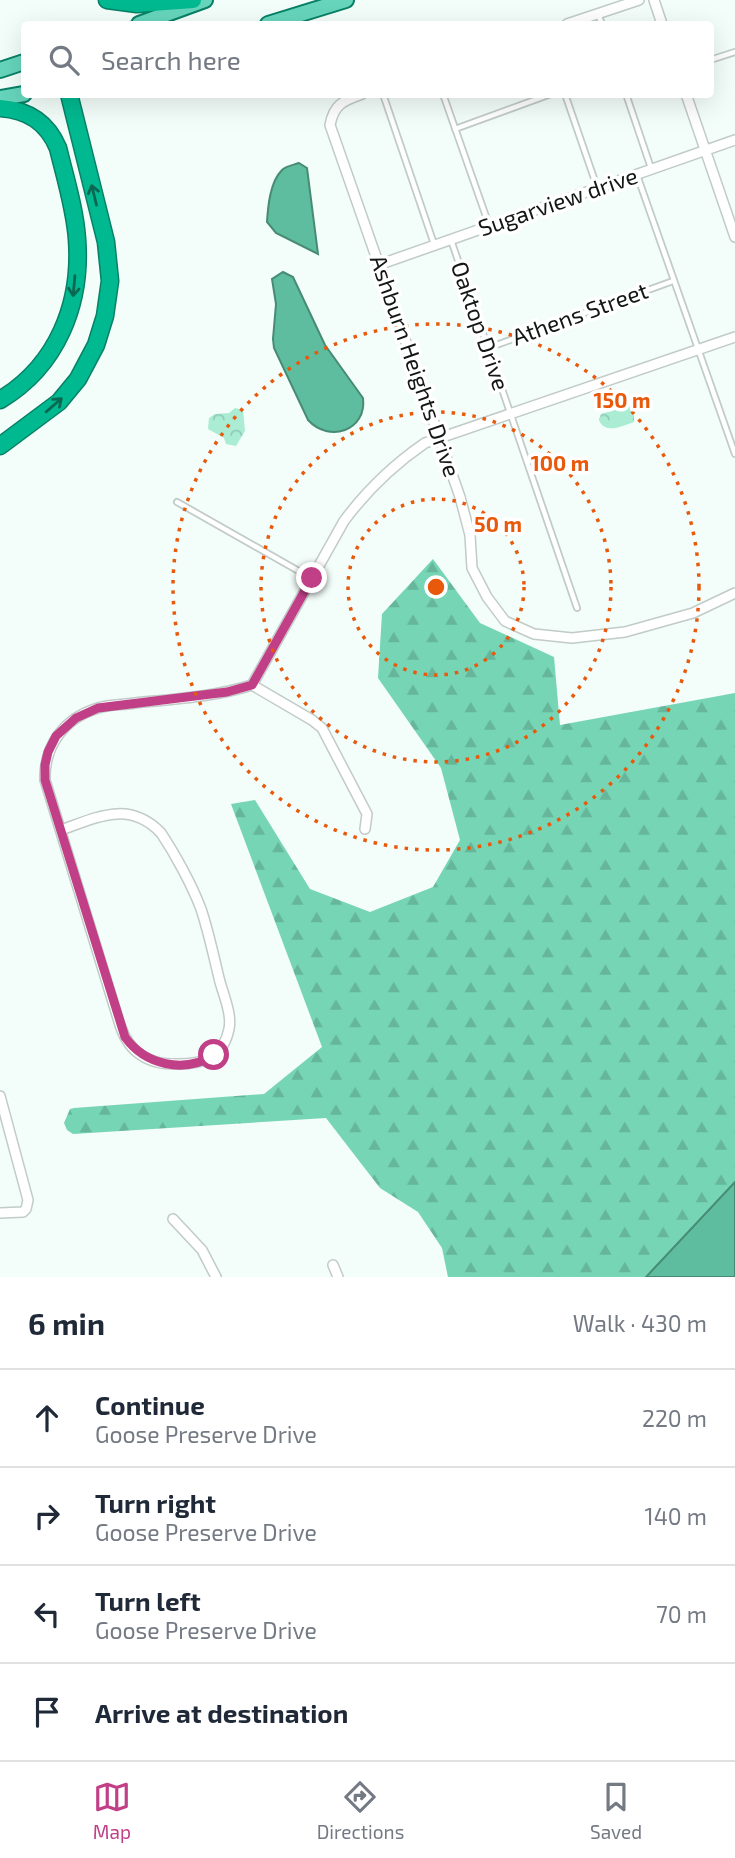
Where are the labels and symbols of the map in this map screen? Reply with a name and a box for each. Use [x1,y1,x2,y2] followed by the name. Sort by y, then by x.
[474,161,641,241] street label: Sugarview drive
[87,184,100,206] one-way arrow
[365,251,467,480] street label: Ashburn Heights Drive
[446,257,516,394] street label: Oaktop Drive
[67,274,80,297] one-way arrow
[508,275,652,351] street label: Athens Street
[594,387,650,412] text: 150 m
[45,397,63,413] one-way arrow
[531,450,589,475] text: 100 m
[474,511,522,536] text: 50 m
[296,562,327,593] route end
[424,575,448,599] centre of rings
[198,1039,229,1070] route start

